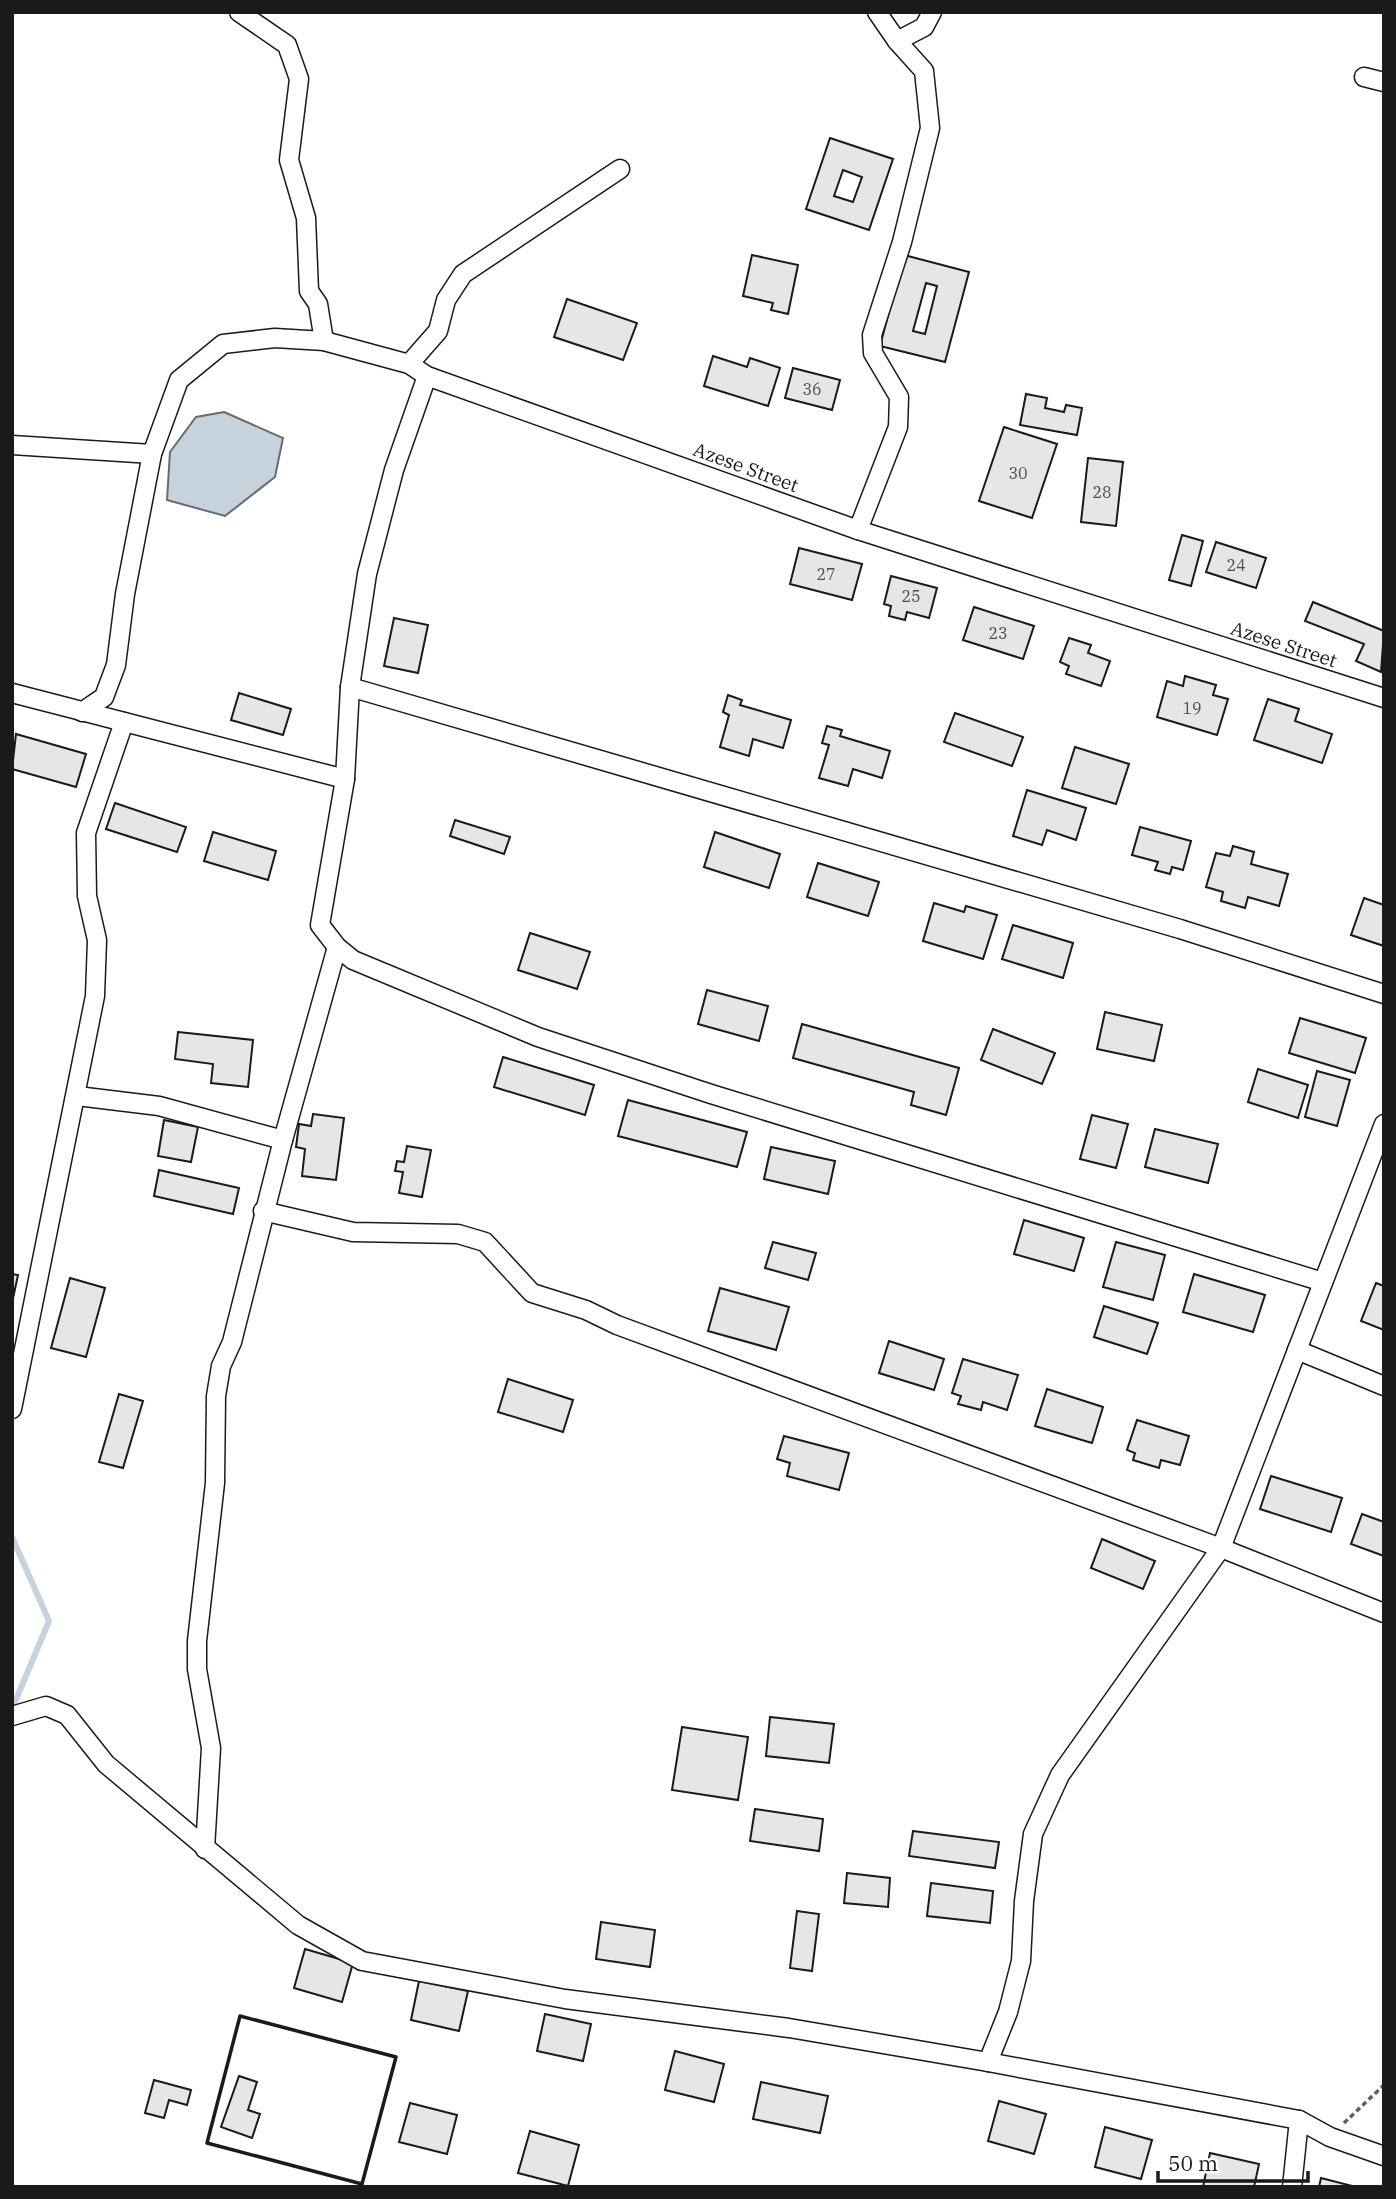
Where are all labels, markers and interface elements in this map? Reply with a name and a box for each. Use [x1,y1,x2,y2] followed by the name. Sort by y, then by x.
[802,379,822,399] house number: 36
[690,437,802,497] street label: Azese Street
[1008,463,1028,483] house number: 30
[1092,482,1112,502] house number: 28
[1226,555,1246,575] house number: 24
[816,564,836,584] house number: 27
[901,586,921,606] house number: 25
[1228,616,1340,673] street label: Azese Street
[988,623,1008,643] house number: 23
[1182,698,1202,718] house number: 19
[1158,2140,1308,2184] scale bar
[1168,2149,1218,2177] text: 50 m

